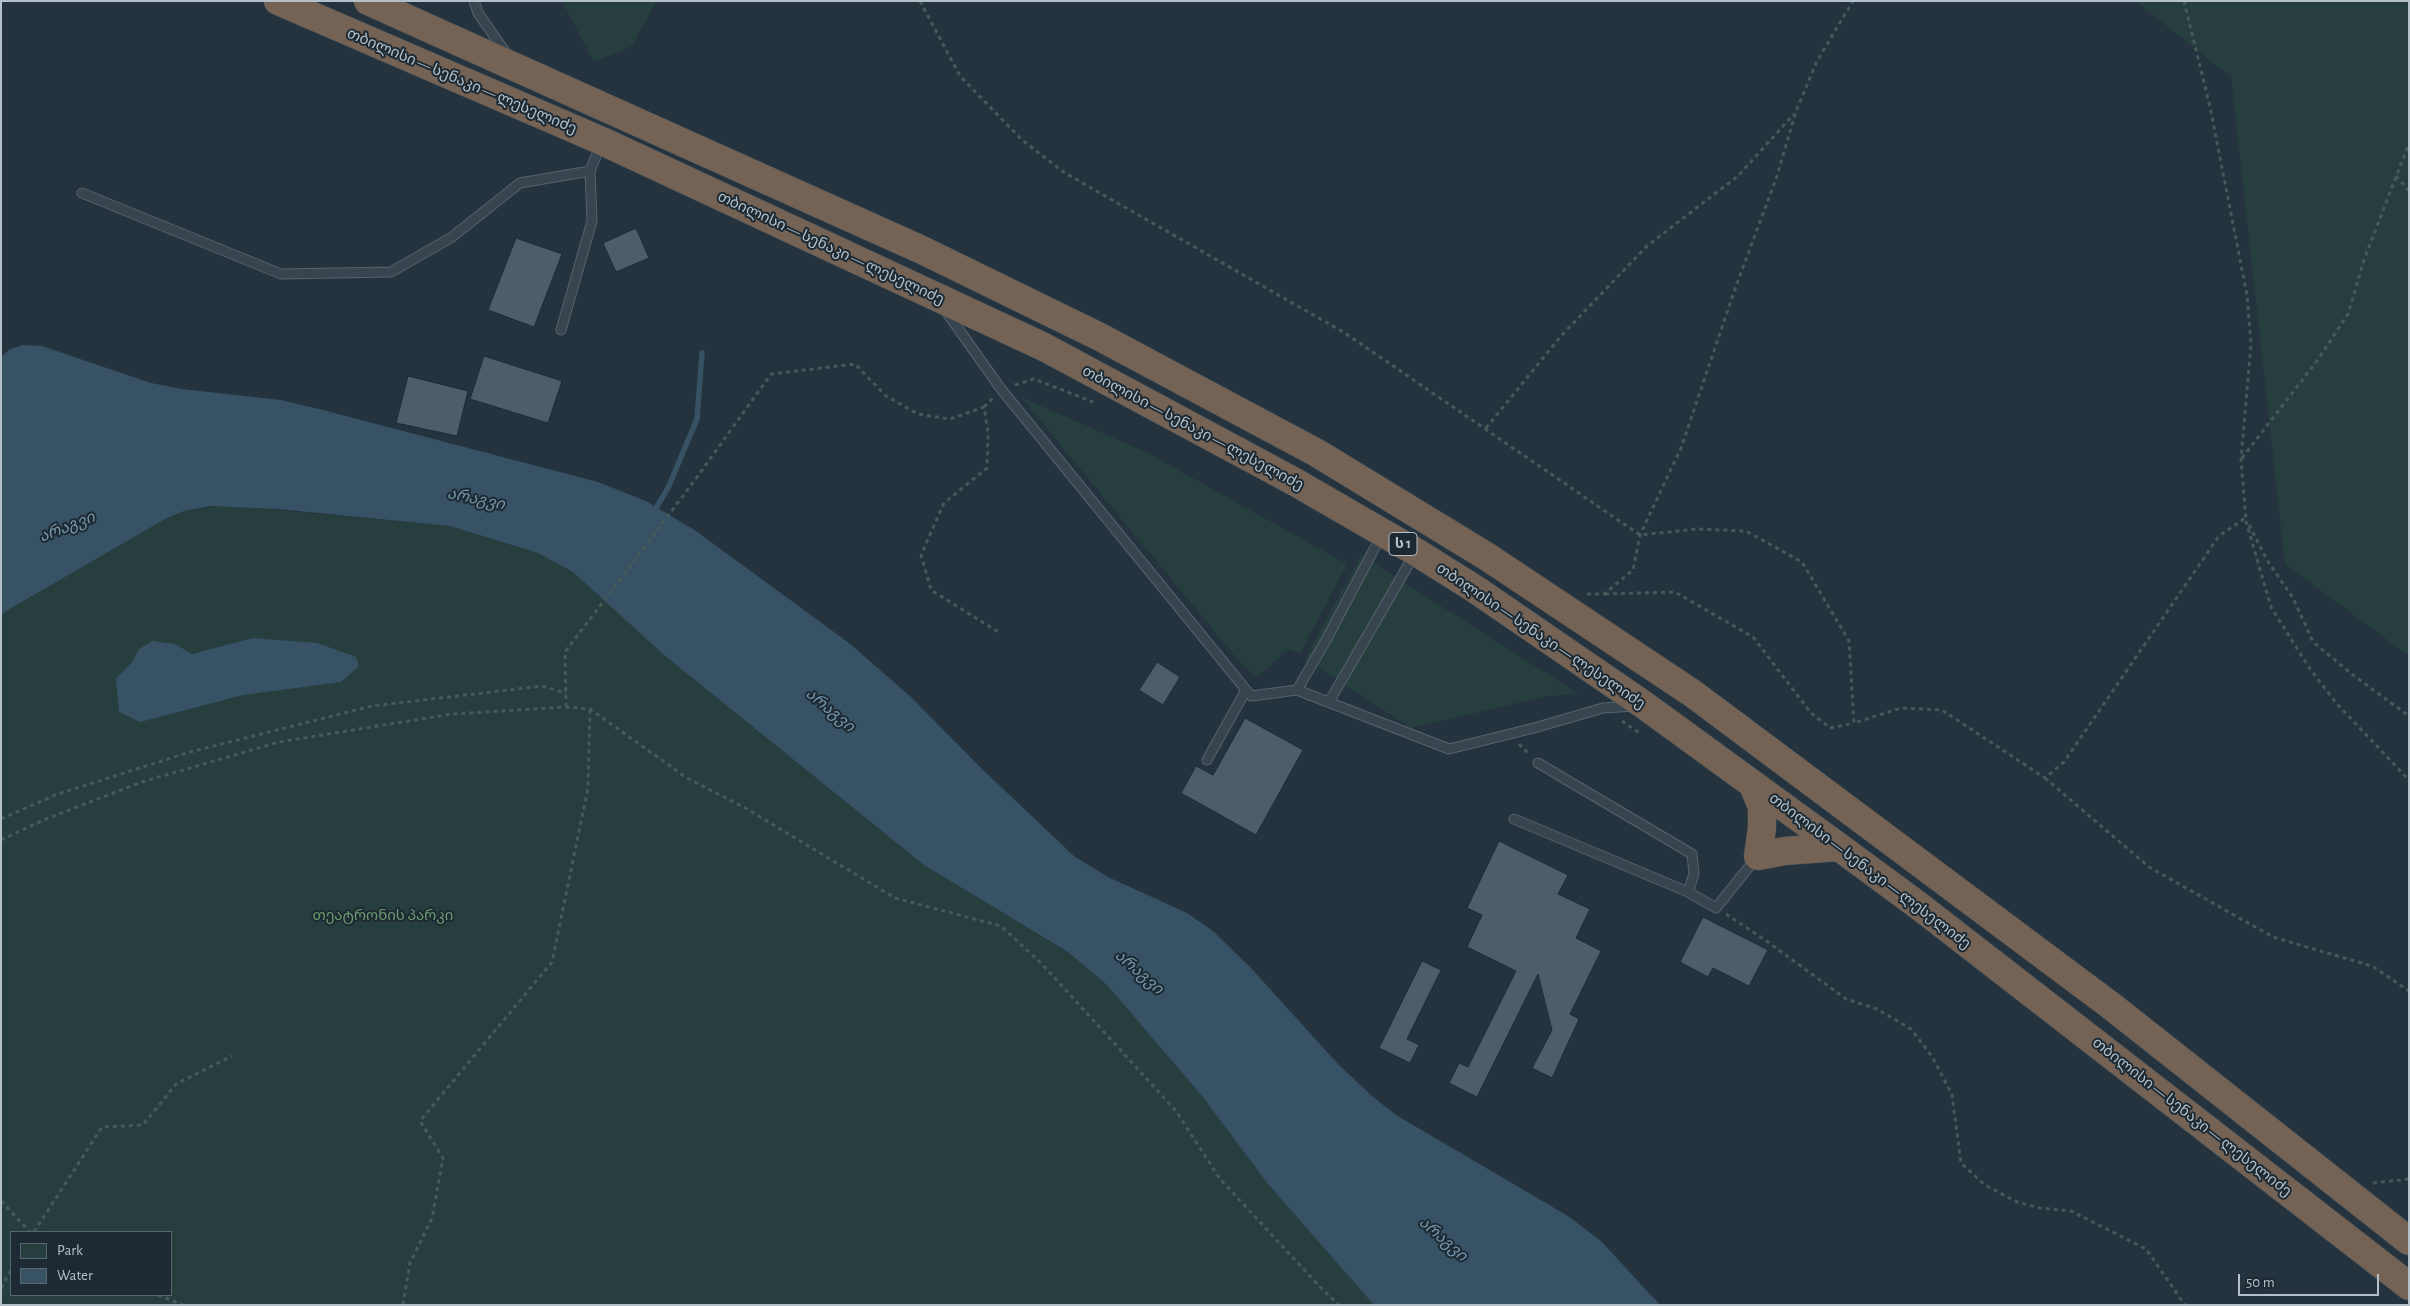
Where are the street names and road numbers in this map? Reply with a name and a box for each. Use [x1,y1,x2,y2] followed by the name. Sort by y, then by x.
[344,24,580,138] street label: თბილისი — სენაკი — ლესელიძე
[715,187,947,309] street label: თბილისი — სენაკი — ლესელიძე
[1079,362,1307,494] street label: თბილისი — სენაკი — ლესელიძე
[1389,532,1417,556] road number: ს 1
[1433,559,1649,713] street label: თბილისი — სენაკი — ლესელიძე
[1765,789,1975,953] street label: თბილისი — სენაკი — ლესელიძე
[2089,1034,2295,1200] street label: თბილისი — სენაკი — ლესელიძე

